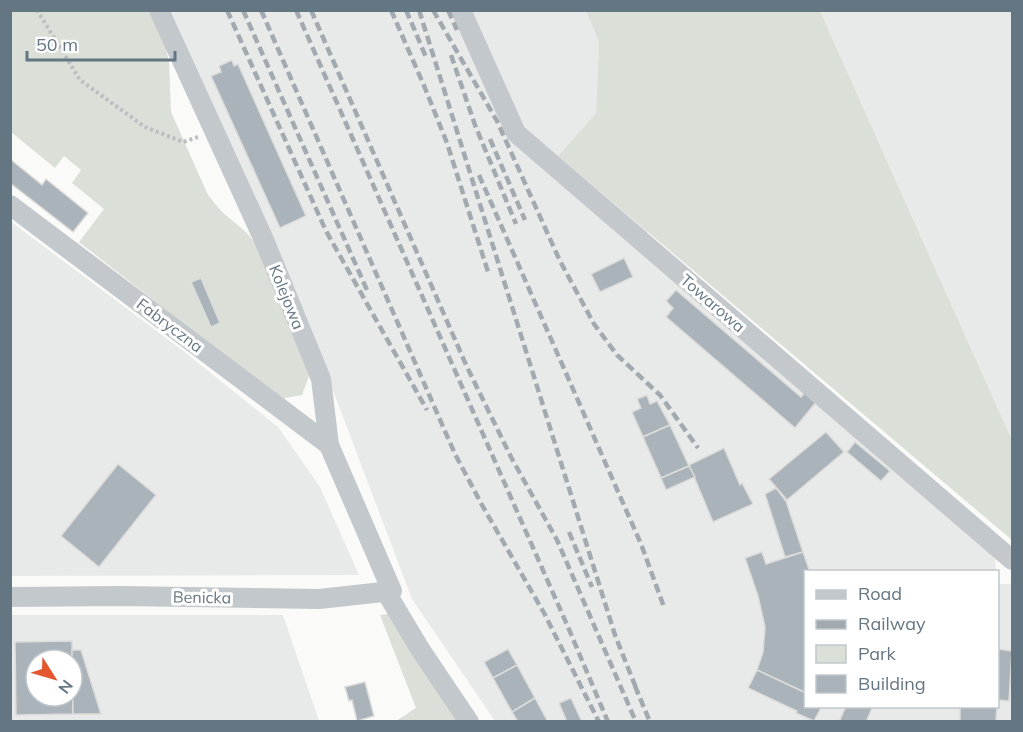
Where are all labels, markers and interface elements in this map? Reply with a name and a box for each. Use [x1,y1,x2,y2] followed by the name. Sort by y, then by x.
[27,24,176,62] scale bar
[36,33,78,56] text: 50 m
[265,262,309,332] street label: Kolejowa
[677,270,749,336] street label: Towarowa
[133,294,207,356] street label: Fabryczna
[804,570,999,708] legend
[858,582,902,605] text: Road
[173,586,231,608] street label: Benicka
[858,612,926,635] text: Railway
[858,642,897,665] text: Park
[24,648,84,708] north arrow
[858,672,926,695] text: Building
[54,676,78,698] text: N

